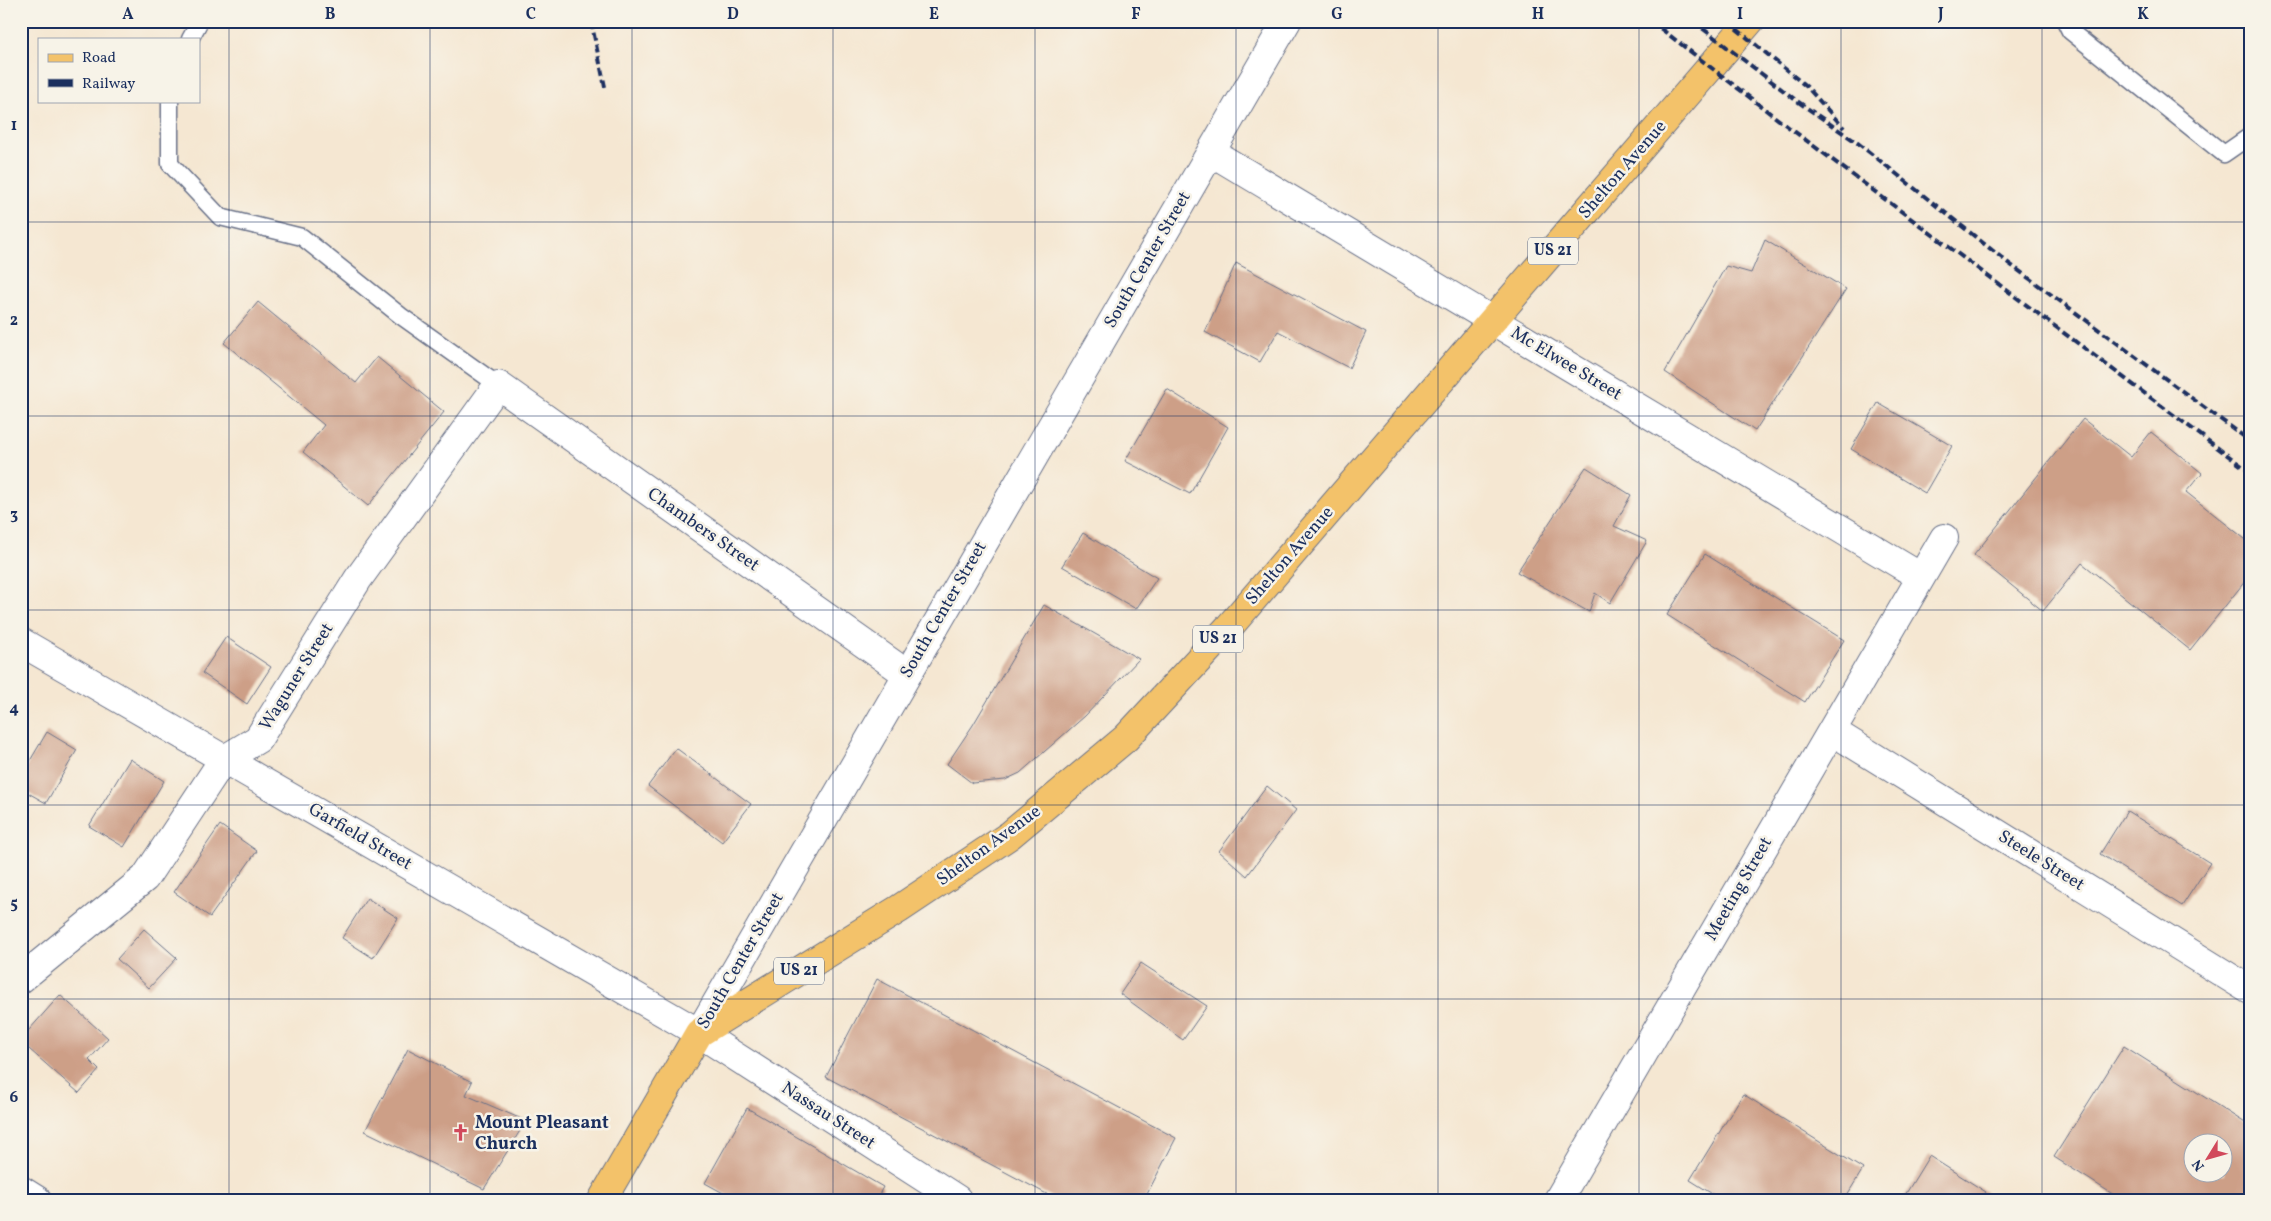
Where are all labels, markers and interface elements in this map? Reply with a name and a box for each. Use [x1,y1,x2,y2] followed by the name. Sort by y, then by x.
[122,4,134,26] text: A
[325,4,336,26] text: B
[526,4,536,26] text: C
[727,4,739,26] text: D
[929,4,939,26] text: E
[1131,4,1141,26] text: F
[1331,4,1343,26] text: G
[1532,4,1544,26] text: H
[1737,4,1743,26] text: I
[1937,4,1944,26] text: J
[2137,4,2149,26] text: K
[38,38,200,102] legend
[82,48,116,69] text: Road
[82,74,135,95] text: Railway
[11,115,17,137] text: 1
[1573,115,1673,225] street label: Shelton Avenue
[1099,187,1197,333] street label: South Center Street
[1528,238,1578,264] road number: US 21
[10,310,18,332] text: 2
[1506,321,1626,407] street label: Mc Elwee Street
[642,482,764,578] street label: Chambers Street
[1240,501,1340,611] street label: Shelton Avenue
[10,504,18,526] text: 3
[895,537,993,683] street label: South Center Street
[254,618,340,736] street label: Waguner Street
[1193,626,1243,652] road number: US 21
[9,698,19,720] text: 4
[304,797,416,877] street label: Garfield Street
[932,800,1046,892] street label: Shelton Avenue
[1993,824,2089,898] street label: Steele Street
[1699,833,1779,945] street label: Meeting Street
[692,888,790,1034] street label: South Center Street
[10,893,18,915] text: 5
[774,958,824,984] road number: US 21
[776,1076,880,1156] street label: Nassau Street
[10,1087,19,1109] text: 6
[475,1111,609,1157] place label: Mount Pleasant Church
[451,1123,471,1143] church icon: Mount Pleasant Church
[2184,1134,2234,1184] north arrow
[2188,1155,2209,1175] text: N

